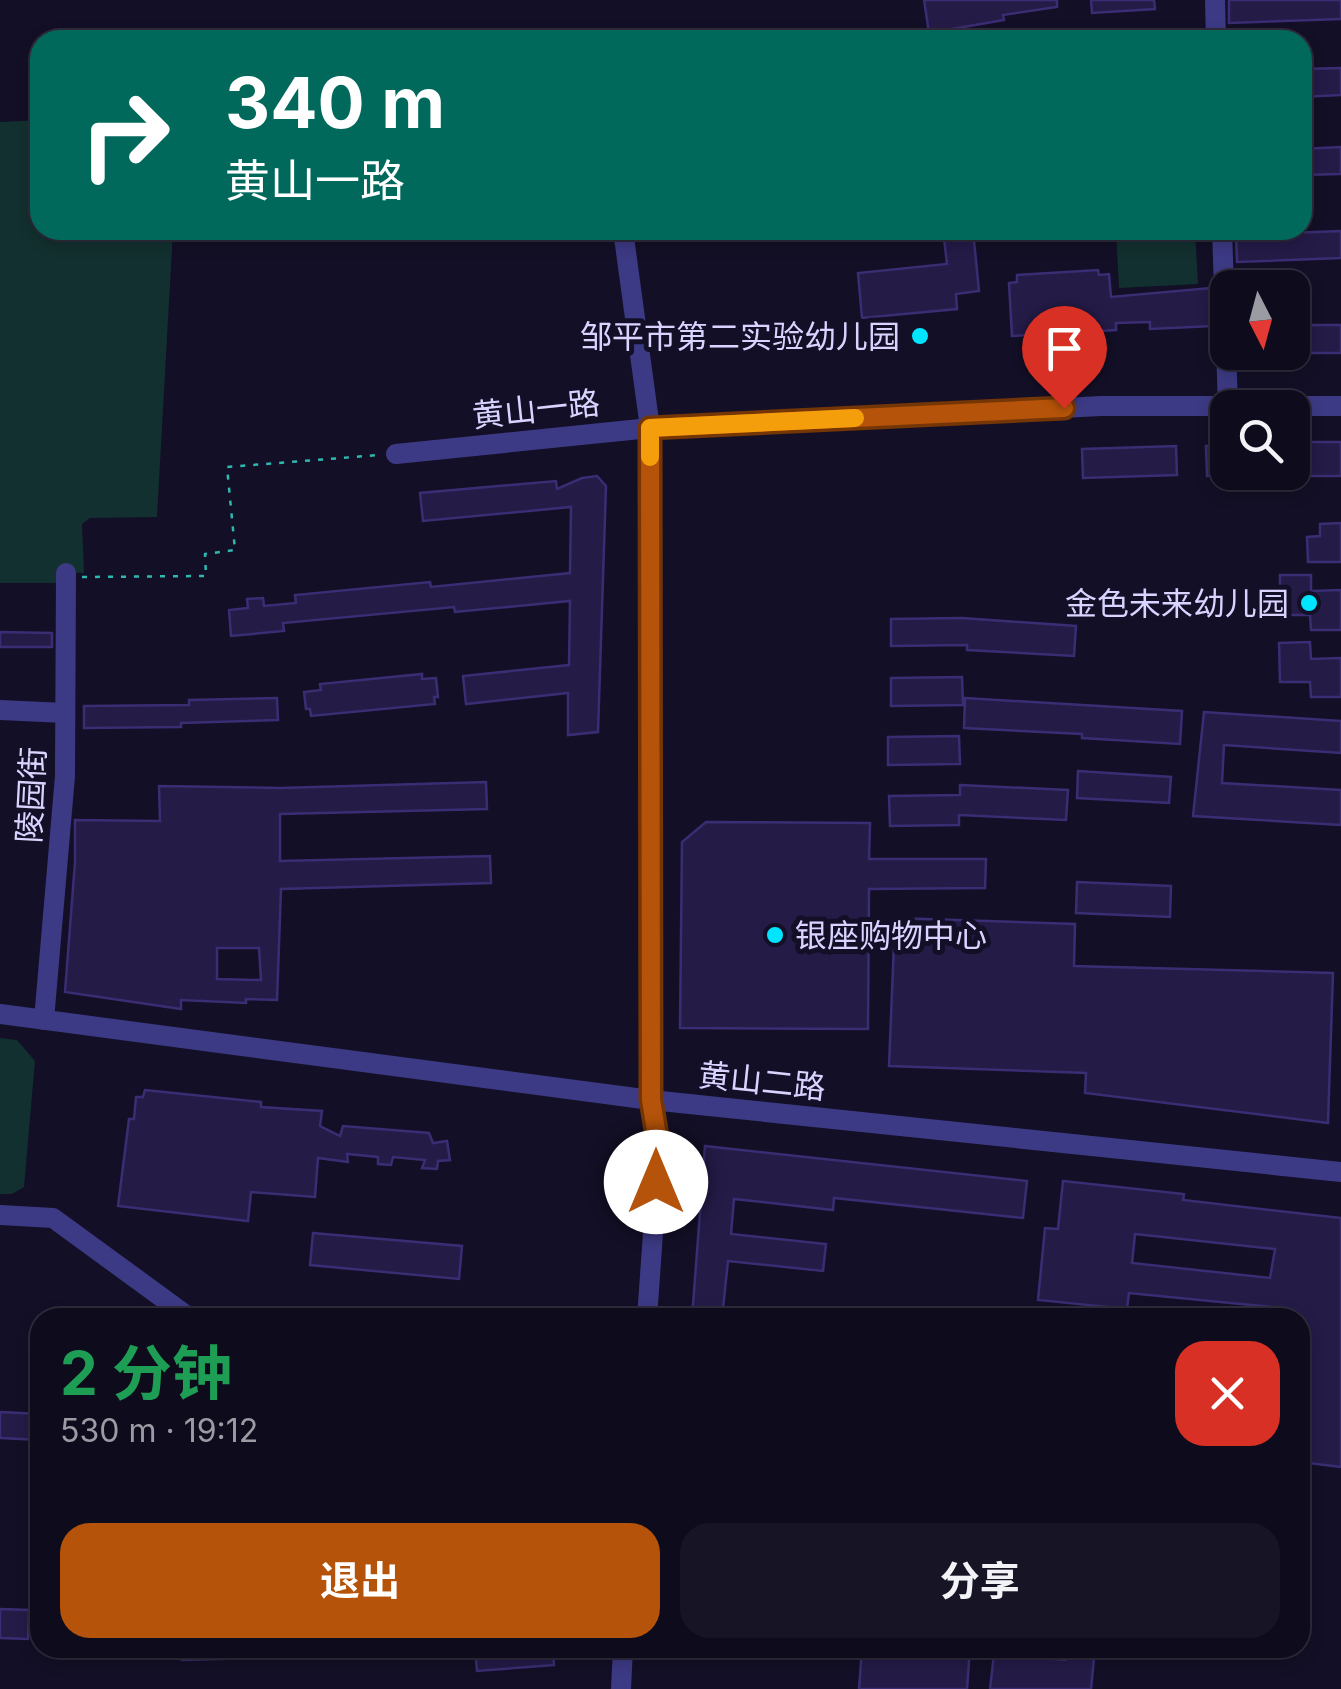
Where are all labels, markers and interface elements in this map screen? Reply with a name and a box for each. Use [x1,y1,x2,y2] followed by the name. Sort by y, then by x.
[225,60,445,145] text: 340 m
[60,70,190,200] icon: right
[225,153,405,208] text: 黄山一路
[1210,270,1310,370] north arrow
[1210,270,1310,490] map controls
[1022,306,1107,409] pin
[580,317,900,356] place label: 邹平市第二实验幼儿园
[1037,321,1092,376] icon: arrive
[909,325,931,347] marker: 邹平市第二实验幼儿园
[470,383,602,435] street label: 黄山一路
[1210,390,1310,490] button: search
[1065,584,1289,623] place label: 金色未来幼儿园
[1298,592,1320,614] marker: 金色未来幼儿园
[9,746,53,844] street label: 陵园街
[795,916,987,955] place label: 银座购物中心
[764,924,786,946] marker: 银座购物中心
[696,1055,828,1107] street label: 黄山二路
[604,1130,708,1234] position arrow
[60,1337,232,1409] text: 2 分钟
[1175,1341,1280,1446] button: close
[60,1411,258,1450] text: 530 m · 19:12
[60,1523,660,1638] button: 退出
[680,1523,1280,1638] button: 分享

